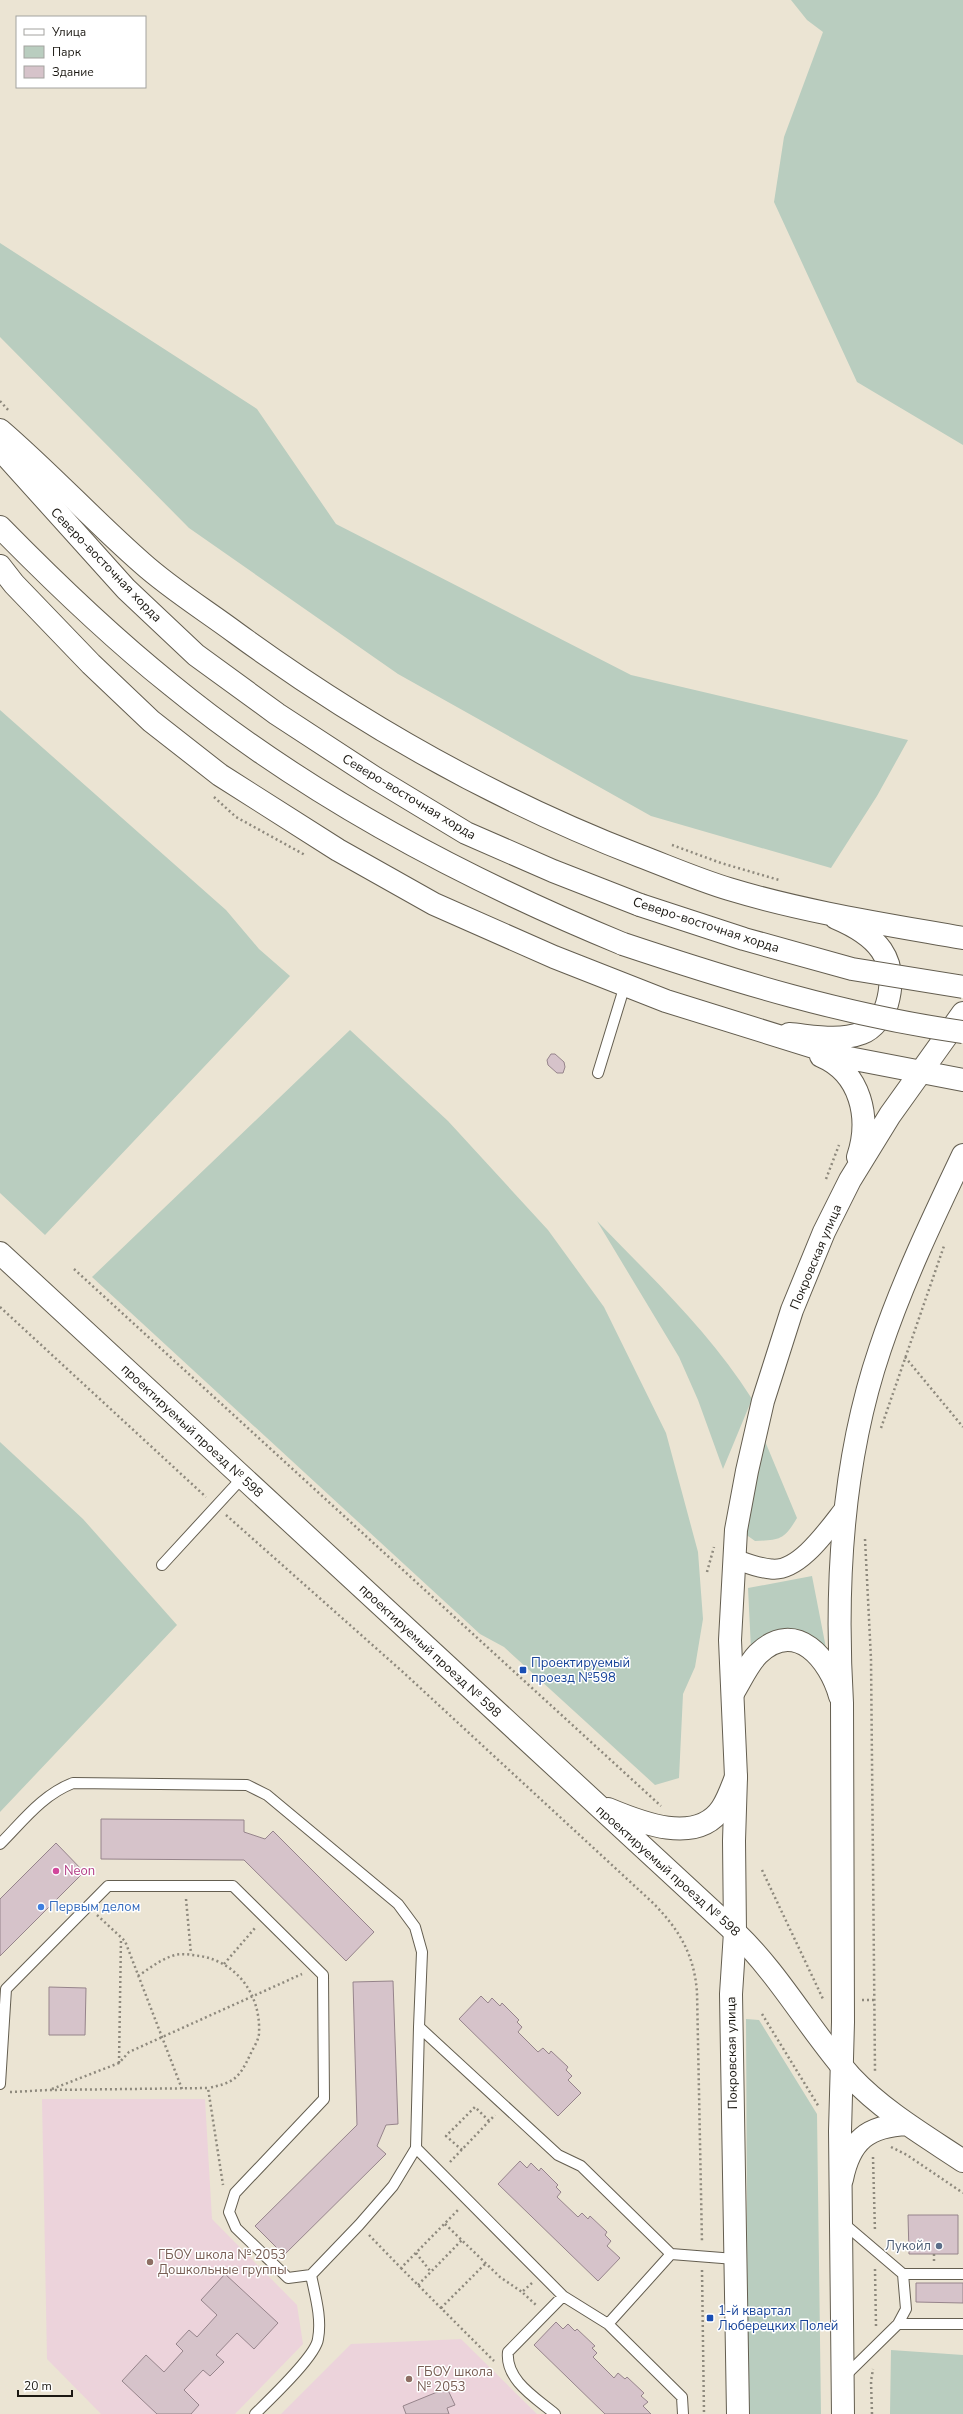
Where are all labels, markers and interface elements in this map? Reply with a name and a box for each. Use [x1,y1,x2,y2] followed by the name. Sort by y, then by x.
[16,16,146,88] legend
[51,24,86,40] text: Улица
[52,44,82,60] text: Парк
[52,64,94,80] text: Здание
[46,504,166,626] street label: Северо-восточная хорда
[339,750,479,844] street label: Северо-восточная хорда
[630,893,782,957] street label: Северо-восточная хорда
[786,1202,846,1312] street label: Покровская улица
[117,1360,267,1502] street label: проектируемый проезд № 598
[355,1580,505,1722] street label: проектируемый проезд № 598
[531,1654,630,1687] place label: Проектируемый проезд №598
[518,1665,528,1675] marker: Проектируемый проезд №598
[592,1801,744,1941] street label: проектируемый проезд № 598
[64,1862,95,1880] place label: Neon
[51,1866,61,1876] marker: Neon
[49,1898,140,1916] place label: Первым делом
[36,1902,46,1912] marker: Первым делом
[722,1996,742,2110] street label: Покровская улица
[885,2237,931,2255] place label: Лукойл
[934,2241,944,2251] marker: Лукойл
[158,2246,287,2279] place label: ГБОУ школа № 2053 Дошкольные группы
[145,2257,155,2267] marker: ГБОУ школа № 2053 Дошкольные группы
[718,2302,838,2335] place label: 1-й квартал Люберецких Полей
[705,2313,715,2323] marker: 1-й квартал Люберецких Полей
[417,2363,493,2396] place label: ГБОУ школа № 2053
[18,2372,72,2398] scale bar
[404,2374,414,2384] marker: ГБОУ школа № 2053
[24,2378,52,2394] text: 20 m

